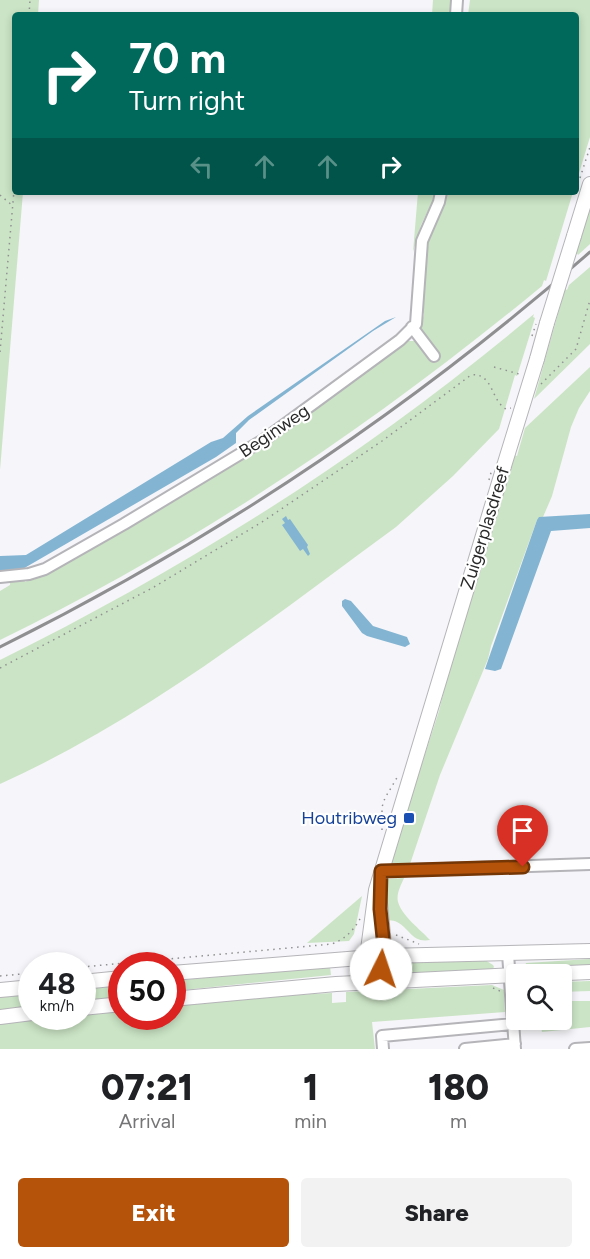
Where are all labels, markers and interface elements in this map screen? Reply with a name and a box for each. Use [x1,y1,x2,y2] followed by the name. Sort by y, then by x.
[129,33,226,84] text: 70 m
[30,36,108,114] icon: right
[129,84,245,117] text: Turn right
[185,150,218,183] icon: left
[248,150,281,183] icon: ahead
[311,150,344,183] icon: ahead
[374,150,407,183] icon: right
[235,400,313,462] street label: Beginweg
[456,464,514,592] street label: Zuigerplasdreef
[497,805,548,867] pin
[301,807,397,829] place label: Houtribweg
[402,811,416,825] marker: Houtribweg
[506,814,539,847] icon: arrive
[349,937,413,1001] position arrow
[108,952,186,1030] speed limit sign: 50
[506,964,572,1030] map controls
[506,964,572,1030] button: search
[38,965,76,1002] text: 48
[40,997,74,1015] text: km/h
[101,1066,193,1109] text: 07:21
[303,1066,318,1109] text: 1
[428,1066,489,1109] text: 180
[119,1109,175,1133] text: Arrival
[294,1109,327,1133] text: min
[450,1109,467,1133] text: m
[18,1178,289,1247] button: Exit
[301,1178,572,1247] button: Share

